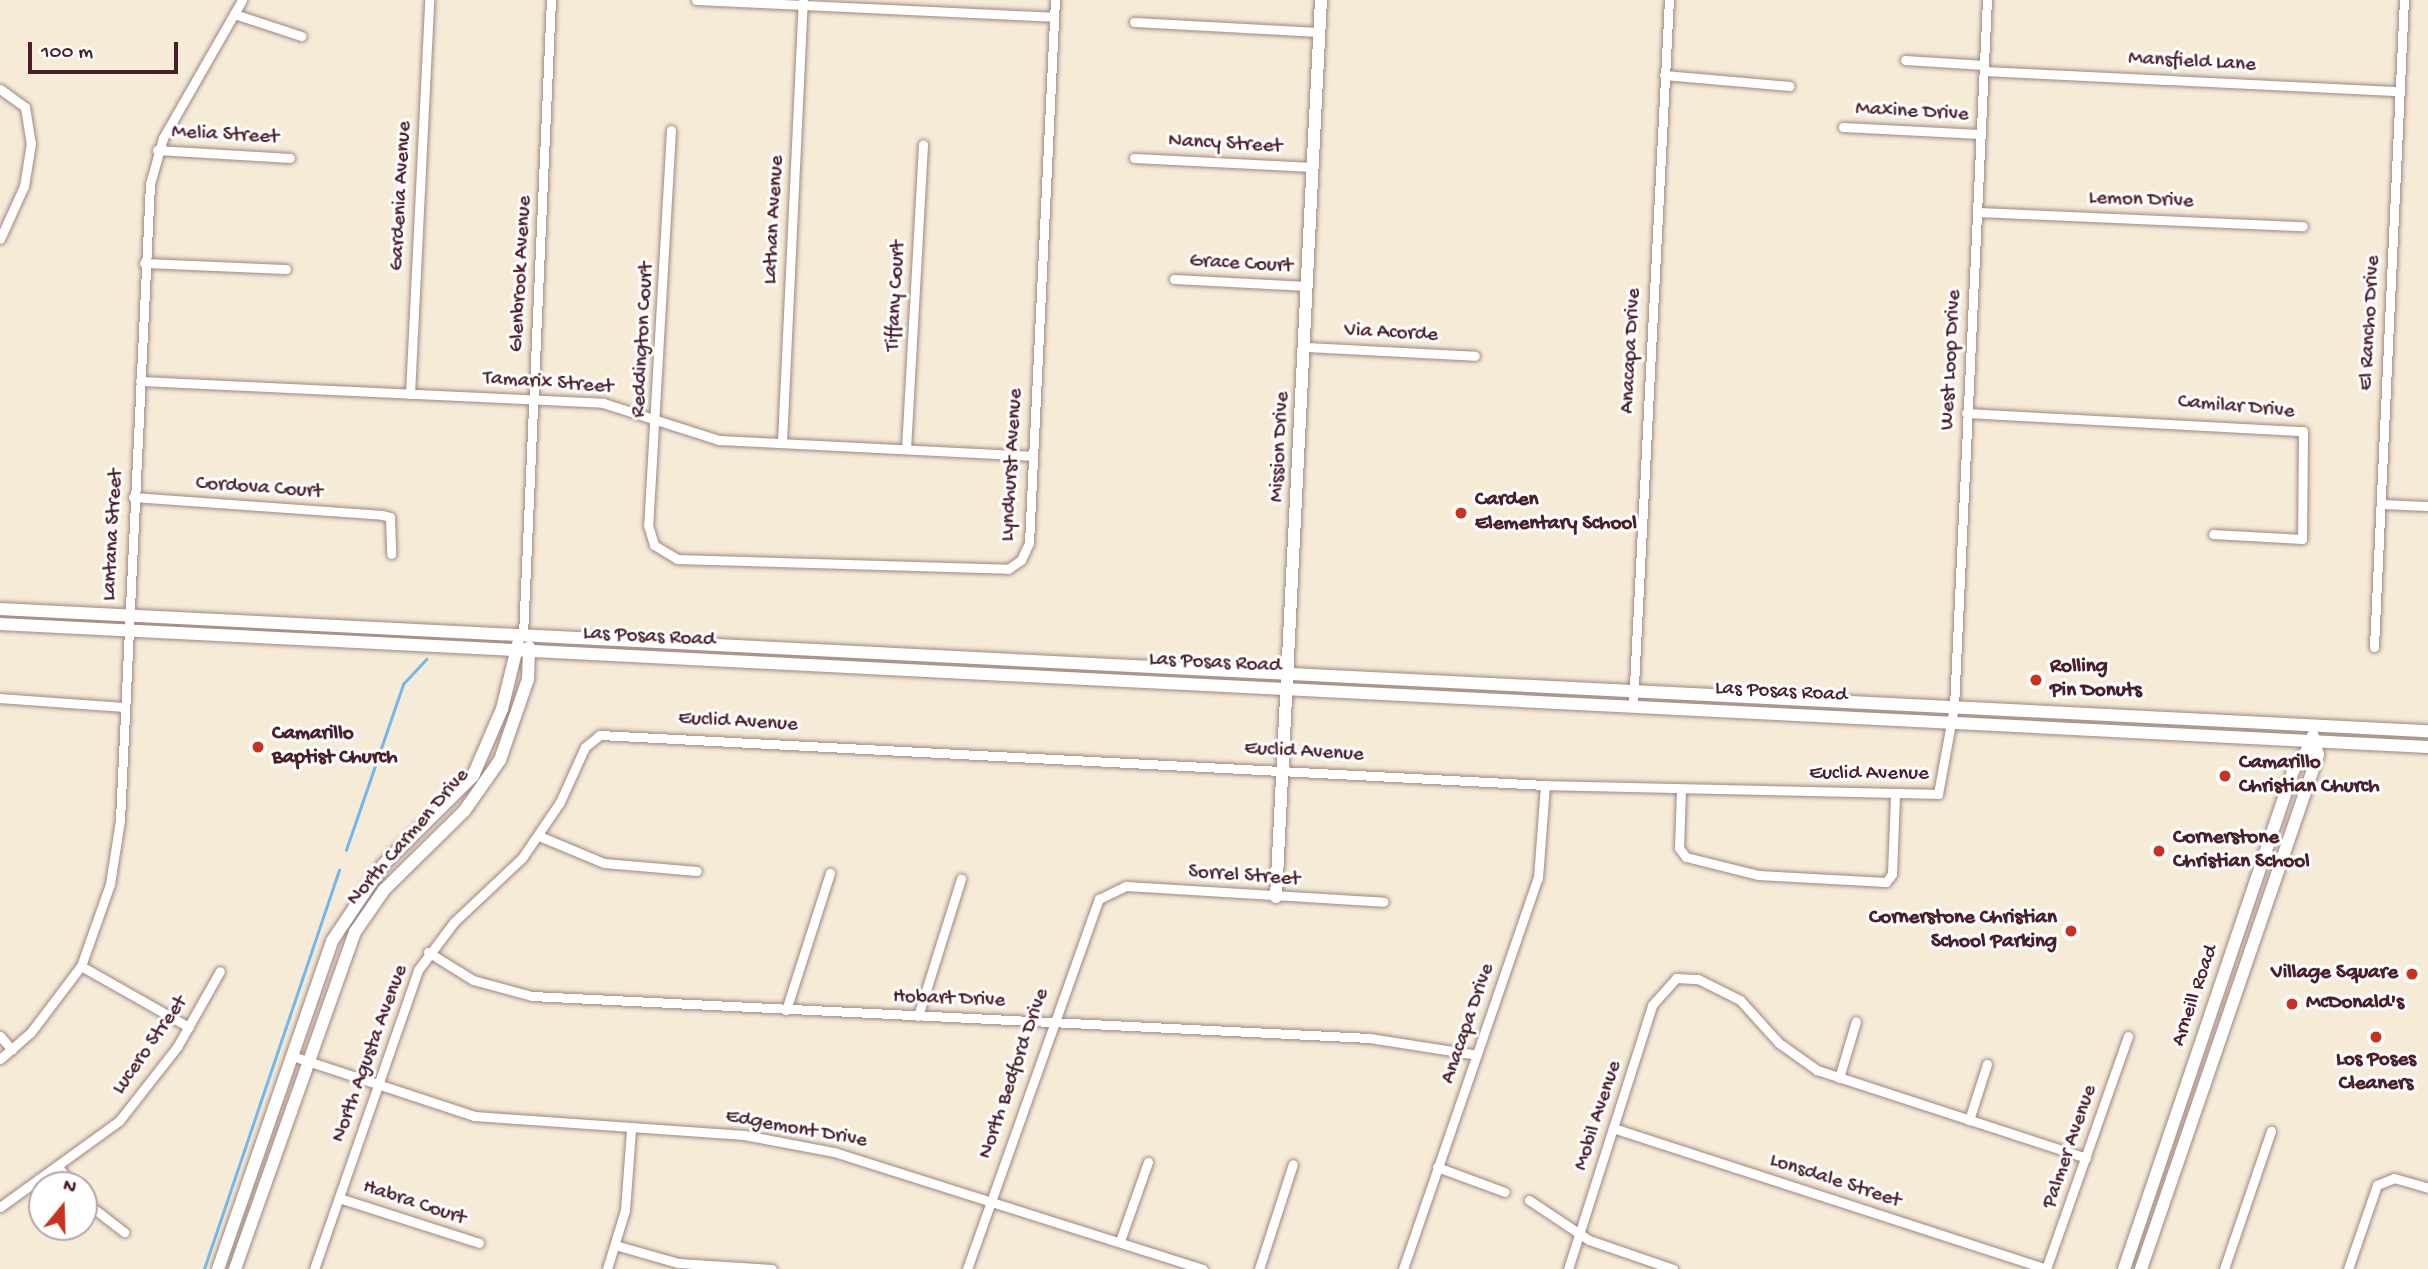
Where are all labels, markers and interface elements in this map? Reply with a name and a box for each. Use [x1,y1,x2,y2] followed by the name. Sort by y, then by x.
[32,28,182,72] scale bar
[41,41,93,66] text: 100 m
[2128,47,2256,79] street label: Mansfield Lane
[1855,97,1969,129] street label: Maxine Drive
[171,121,279,151] street label: Melia Street
[385,121,419,271] street label: Gardenia Avenue
[1168,129,1282,161] street label: Nancy Street
[759,155,791,285] street label: Lathan Avenue
[2088,187,2194,215] street label: Lemon Drive
[505,195,539,353] street label: Glenbrook Avenue
[882,240,912,352] street label: Tiffany Court
[1189,250,1293,280] street label: Grace Court
[2355,255,2387,391] street label: El Rancho Drive
[627,262,661,418] street label: Reddington Court
[1616,288,1648,414] street label: Anacapa Drive
[1936,289,1968,431] street label: West Loop Drive
[1343,319,1439,349] street label: Via Acorde
[482,367,614,401] street label: Tamarix Street
[996,388,1030,542] street label: Lyndhurst Avenue
[2177,390,2295,426] street label: Camilar Drive
[1266,391,1296,503] street label: Mission Drive
[98,468,130,602] street label: Lantana Street
[195,472,323,506] street label: Cordova Court
[1475,488,1637,538] place label: Carden Elementary School
[1453,505,1469,521] marker: Carden Elementary School
[582,622,716,654] street label: Las Posas Road
[1148,648,1282,680] street label: Las Posas Road
[2050,655,2142,705] place label: Rolling Pin Donuts
[2028,672,2044,688] marker: Rolling Pin Donuts
[1714,677,1848,709] street label: Las Posas Road
[678,707,798,739] street label: Euclid Avenue
[272,722,397,772] place label: Camarillo Baptist Church
[1244,737,1364,769] street label: Euclid Avenue
[250,739,266,755] marker: Camarillo Baptist Church
[2239,751,2379,801] place label: Camarillo Christian Church
[1809,762,1929,788] street label: Euclid Avenue
[342,764,476,912] street label: North Carmen Drive
[2217,768,2233,784] marker: Camarillo Christian Church
[2173,826,2310,876] place label: Cornerstone Christian School
[2151,843,2167,859] marker: Cornerstone Christian School
[1187,861,1301,893] street label: Sorrel Street
[1869,906,2057,956] place label: Cornerstone Christian School Parking
[2063,923,2079,939] marker: Cornerstone Christian School Parking
[2167,942,2225,1050] street label: Arneill Road
[1437,961,1501,1087] street label: Anacapa Drive
[2271,961,2398,987] place label: Village Square
[327,962,415,1146] street label: North Agusta Avenue
[2404,966,2420,982] marker: Village Square
[892,985,1006,1015] street label: Hobart Drive
[974,985,1056,1163] street label: North Bedford Drive
[2306,991,2404,1017] place label: McDonald's
[108,992,194,1100] street label: Lucero Street
[2284,996,2300,1012] marker: McDonald's
[2368,1029,2384,1045] marker: Los Poses Cleaners
[2336,1048,2416,1098] place label: Los Poses Cleaners
[1569,1058,1629,1174] street label: Mobil Avenue
[2038,1082,2104,1212] street label: Palmer Avenue
[723,1105,869,1155] street label: Edgemont Drive
[1766,1149,1904,1215] street label: Lonsdale Street
[28,1171,98,1241] north arrow
[60,1175,79,1200] text: N
[359,1175,469,1233] street label: Habra Court

